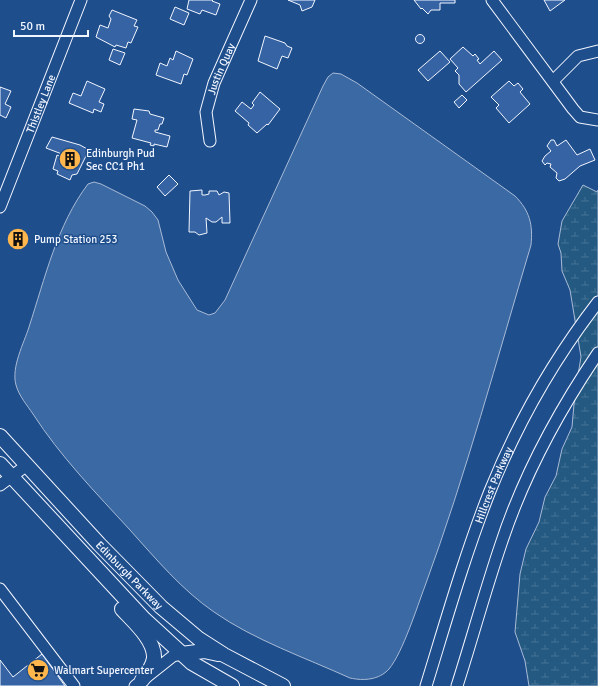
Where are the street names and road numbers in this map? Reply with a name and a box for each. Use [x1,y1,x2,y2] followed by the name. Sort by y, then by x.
[205,40,238,96] street label: Justin Quay
[23,72,58,135] street label: Thistley Lane
[472,444,515,525] street label: Hillcrest Parkway
[93,538,166,612] street label: Edinburgh Parkway

